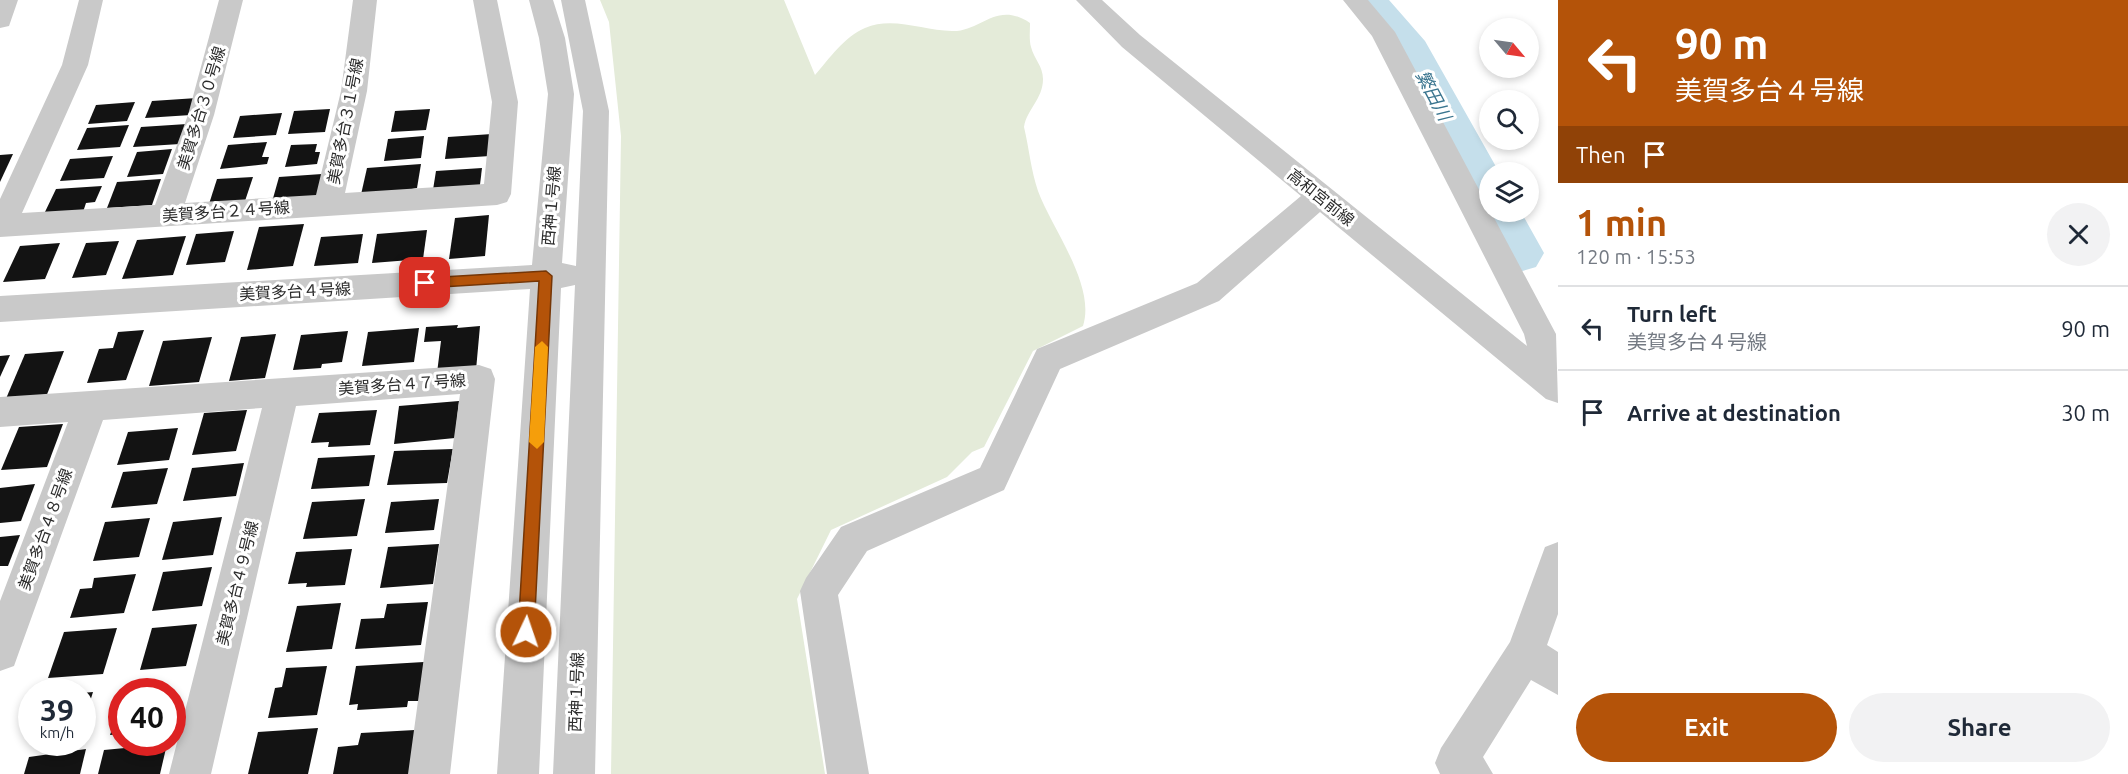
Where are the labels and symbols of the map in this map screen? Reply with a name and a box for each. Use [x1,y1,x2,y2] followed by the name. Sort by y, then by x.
[1479,18,1539,78] north arrow
[174,44,228,172] street label: 美賀多台３０号線
[324,56,366,186] street label: 美賀多台３１号線
[1412,66,1456,125] water label: 繁田川
[539,165,563,247] street label: 西神１号線
[1284,165,1358,229] street label: 高和宮前線
[162,198,290,224] street label: 美賀多台２４号線
[399,257,450,308] pin
[239,279,351,303] street label: 美賀多台４号線
[338,371,466,397] street label: 美賀多台４７号線
[15,466,75,592] street label: 美賀多台４８号線
[213,519,261,647] street label: 美賀多台４９号線
[494,600,558,664] position arrow
[566,652,586,732] street label: 西神１号線
[108,678,186,756] speed limit sign: 40

